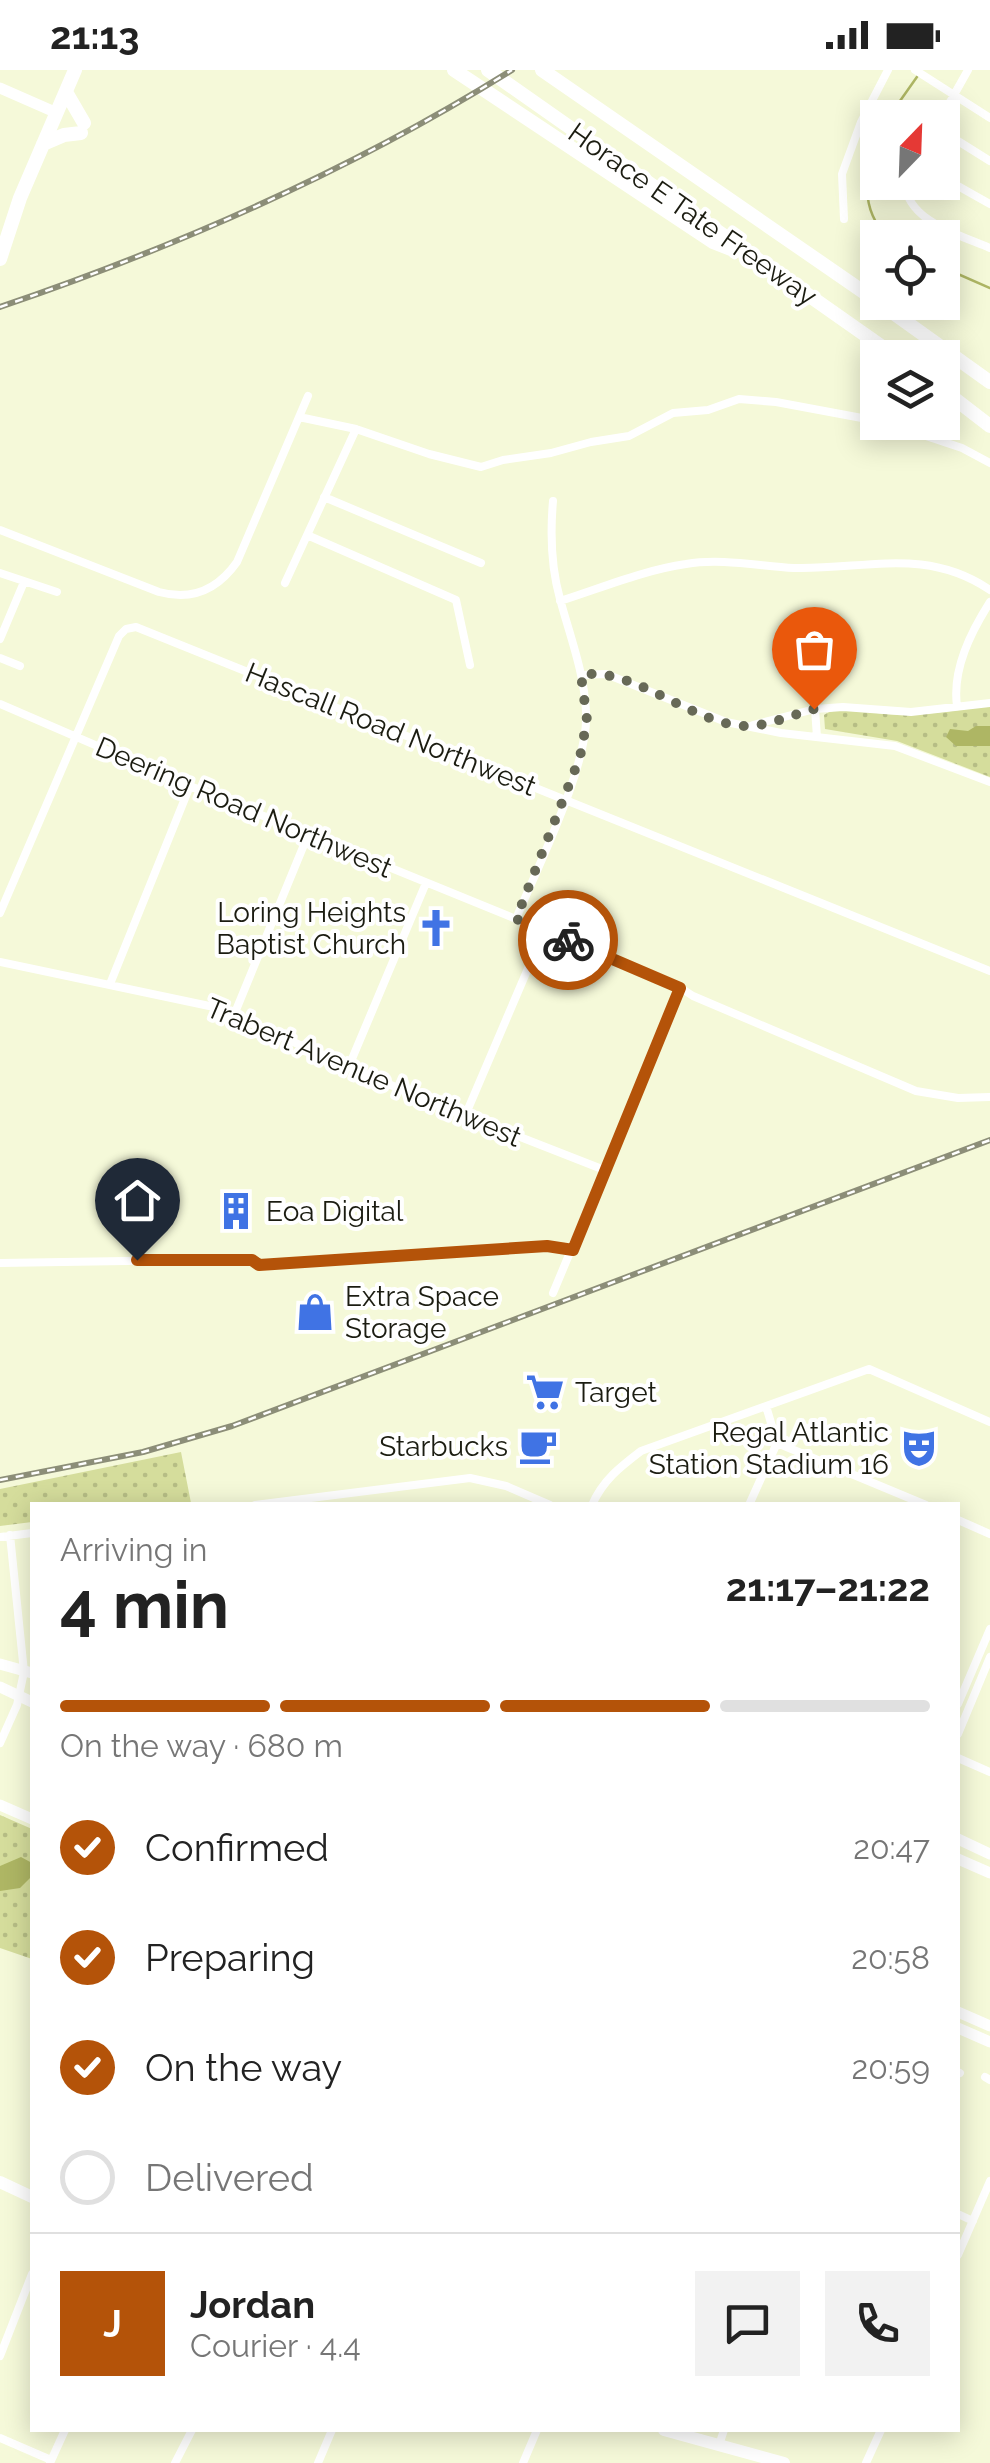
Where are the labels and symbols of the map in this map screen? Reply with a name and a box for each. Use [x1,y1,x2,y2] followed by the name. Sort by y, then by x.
[860,100,960,200] north arrow
[562,116,823,313] street label: Horace E Tate Freeway
[772,607,857,710] pin
[241,656,542,803] street label: Hascall Road Northwest
[91,730,398,885] street label: Deering Road Northwest
[518,890,618,990] courier
[216,896,406,961] place label: Loring Heights Baptist Church
[415,907,457,949] church icon: Loring Heights Baptist Church
[201,991,527,1154] street label: Trabert Avenue Northwest
[95,1158,180,1261] pin
[215,1190,257,1232] building icon: Eoa Digital
[266,1195,404,1228] place label: Eoa Digital
[345,1280,499,1345] place label: Extra Space Storage
[294,1291,336,1333] shop icon: Extra Space Storage
[524,1371,566,1413] supermarket icon: Target
[575,1376,657,1409] place label: Target
[649,1416,889,1481] place label: Regal Atlantic Station Stadium 16
[517,1425,559,1467] cafe icon: Starbucks
[898,1427,940,1469] theatre icon: Regal Atlantic Station Stadium 16
[379,1430,508,1463] place label: Starbucks

